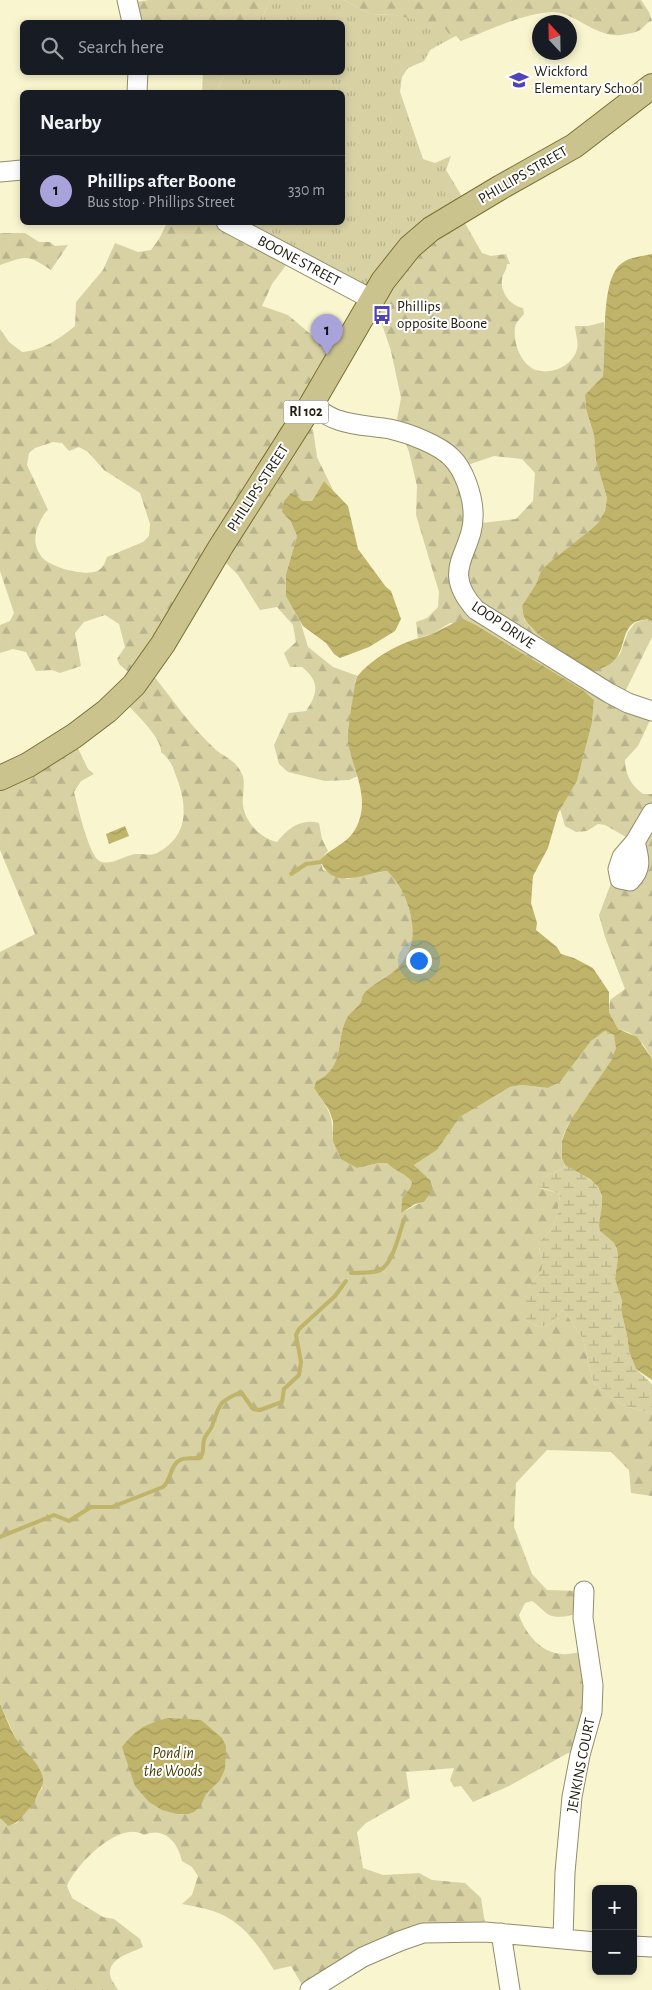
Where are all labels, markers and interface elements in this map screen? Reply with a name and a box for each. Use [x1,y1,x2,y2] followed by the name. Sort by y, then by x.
[532,15,577,60] north arrow
[20,20,345,75] search box
[38,34,66,62] icon: search
[78,38,164,57] text: Search here
[534,64,643,96] place label: Wickford Elementary School
[508,69,530,91] school or university icon: Wickford Elementary School
[40,112,101,133] text: Nearby
[476,143,571,207] street label: PHILLIPS STREET
[87,172,236,191] text: Phillips after Boone
[53,182,59,198] text: 1
[288,182,325,198] text: 330 m
[87,194,235,210] text: Bus stop · Phillips Street
[255,233,343,289] street label: BOONE STREET
[397,299,487,331] place label: Phillips opposite Boone
[371,304,393,326] bus stop icon: Phillips opposite Boone
[311,314,343,355] pin: 1
[284,401,328,424] road number: RI 102
[224,441,292,534] street label: PHILLIPS STREET
[469,599,537,651] street label: LOOP DRIVE
[406,948,432,974] your location
[564,1716,598,1814] street label: JENKINS COURT
[143,1745,203,1779] water label: Pond in the Woods
[592,1885,637,1975] map controls
[592,1885,637,1930] button: +
[592,1930,637,1975] button: −

